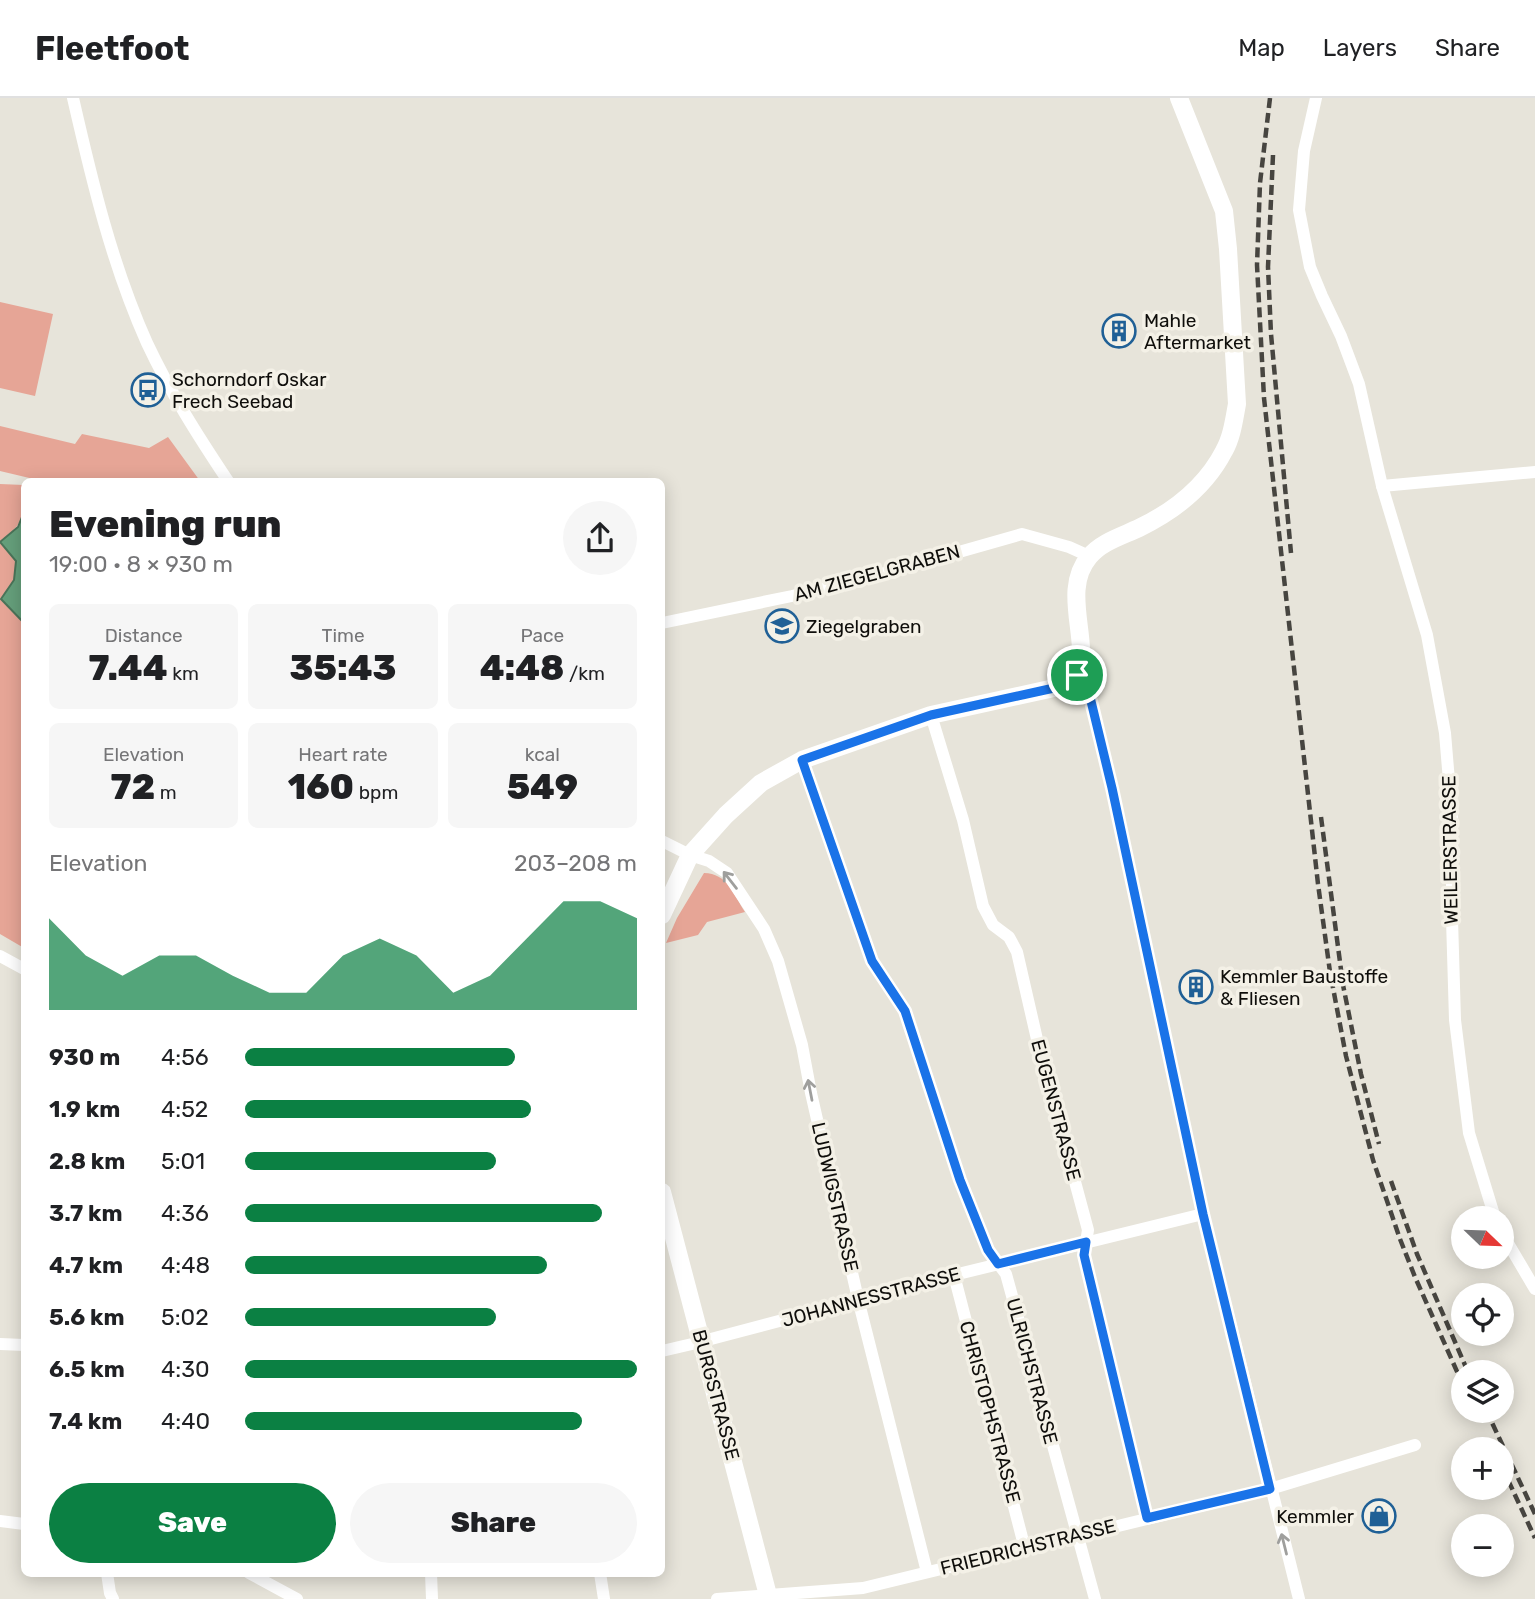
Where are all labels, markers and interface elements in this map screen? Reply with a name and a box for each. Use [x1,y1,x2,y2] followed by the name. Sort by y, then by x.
[35,29,189,68] text: Fleetfoot
[1238,34,1285,62] text: Map
[1323,34,1397,62] text: Layers
[1435,34,1500,62] text: Share
[1144,309,1251,354] place label: Mahle Aftermarket
[1100,312,1138,350] building icon: Mahle Aftermarket
[172,368,327,413] place label: Schorndorf Oskar Frech Seebad
[129,371,167,409] bus stop icon: Schorndorf Oskar Frech Seebad
[49,501,282,547] text: Evening run
[563,501,637,575] button: share
[791,540,963,606] street label: AM ZIEGELGRABEN
[49,550,233,578] text: 19:00 · 8 × 930 m
[763,607,801,645] school or university icon: Ziegelgraben
[806,615,922,638] place label: Ziegelgraben
[105,624,183,647] text: Distance
[321,624,365,647] text: Time
[521,624,564,647] text: Pace
[1047,645,1107,705] pin
[88,647,168,689] text: 7.44
[290,647,396,689] text: 35:43
[480,647,564,689] text: 4:48
[1058,656,1096,694] icon: arrive
[168,662,199,685] text: km
[564,662,605,685] text: /km
[103,743,184,766] text: Elevation
[298,743,388,766] text: Heart rate
[525,743,560,766] text: kcal
[111,766,155,808] text: 72
[288,766,354,808] text: 160
[507,766,578,808] text: 549
[1437,775,1463,925] street label: WEILERSTRASSE
[155,781,177,804] text: m
[354,781,398,804] text: bpm
[49,849,148,877] text: Elevation
[514,849,637,877] text: 203–208 m
[723,871,738,889] one-way arrow
[1220,965,1388,1010] place label: Kemmler Baustoffe & Fliesen
[1177,968,1215,1006] building icon: Kemmler Baustoffe & Fliesen
[1026,1037,1086,1183] street label: EUGENSTRASSE
[49,1043,120,1071] text: 930 m
[161,1043,209,1071] text: 4:56
[803,1079,817,1102] one-way arrow
[49,1095,120,1123] text: 1.9 km
[161,1095,208,1123] text: 4:52
[807,1120,863,1274] street label: LUDWIGSTRASSE
[49,1147,125,1175] text: 2.8 km
[161,1147,205,1175] text: 5:01
[49,1199,123,1227] text: 3.7 km
[161,1199,209,1227] text: 4:36
[1451,1206,1514,1269] north arrow
[1451,1206,1514,1577] map controls
[49,1251,123,1279] text: 4.7 km
[161,1251,210,1279] text: 4:48
[779,1262,963,1332] street label: JOHANNESSTRASSE
[1451,1283,1514,1346] button: locate
[1001,1295,1063,1447] street label: ULRICHSTRASSE
[49,1303,125,1331] text: 5.6 km
[161,1303,209,1331] text: 5:02
[955,1318,1025,1506] street label: CHRISTOPHSTRASSE
[688,1327,744,1463] street label: BURGSTRASSE
[49,1355,125,1383] text: 6.5 km
[161,1355,210,1383] text: 4:30
[1451,1360,1514,1423] button: layers
[49,1407,122,1435] text: 7.4 km
[161,1407,210,1435] text: 4:40
[1451,1437,1514,1500] button: +
[49,1483,336,1563] button: Save
[350,1483,637,1563] button: Share
[1360,1497,1398,1535] shop icon: Kemmler
[1276,1505,1355,1528] place label: Kemmler
[938,1514,1118,1580] street label: FRIEDRICHSTRASSE
[1451,1514,1514,1577] button: −
[1277,1533,1290,1556] one-way arrow

